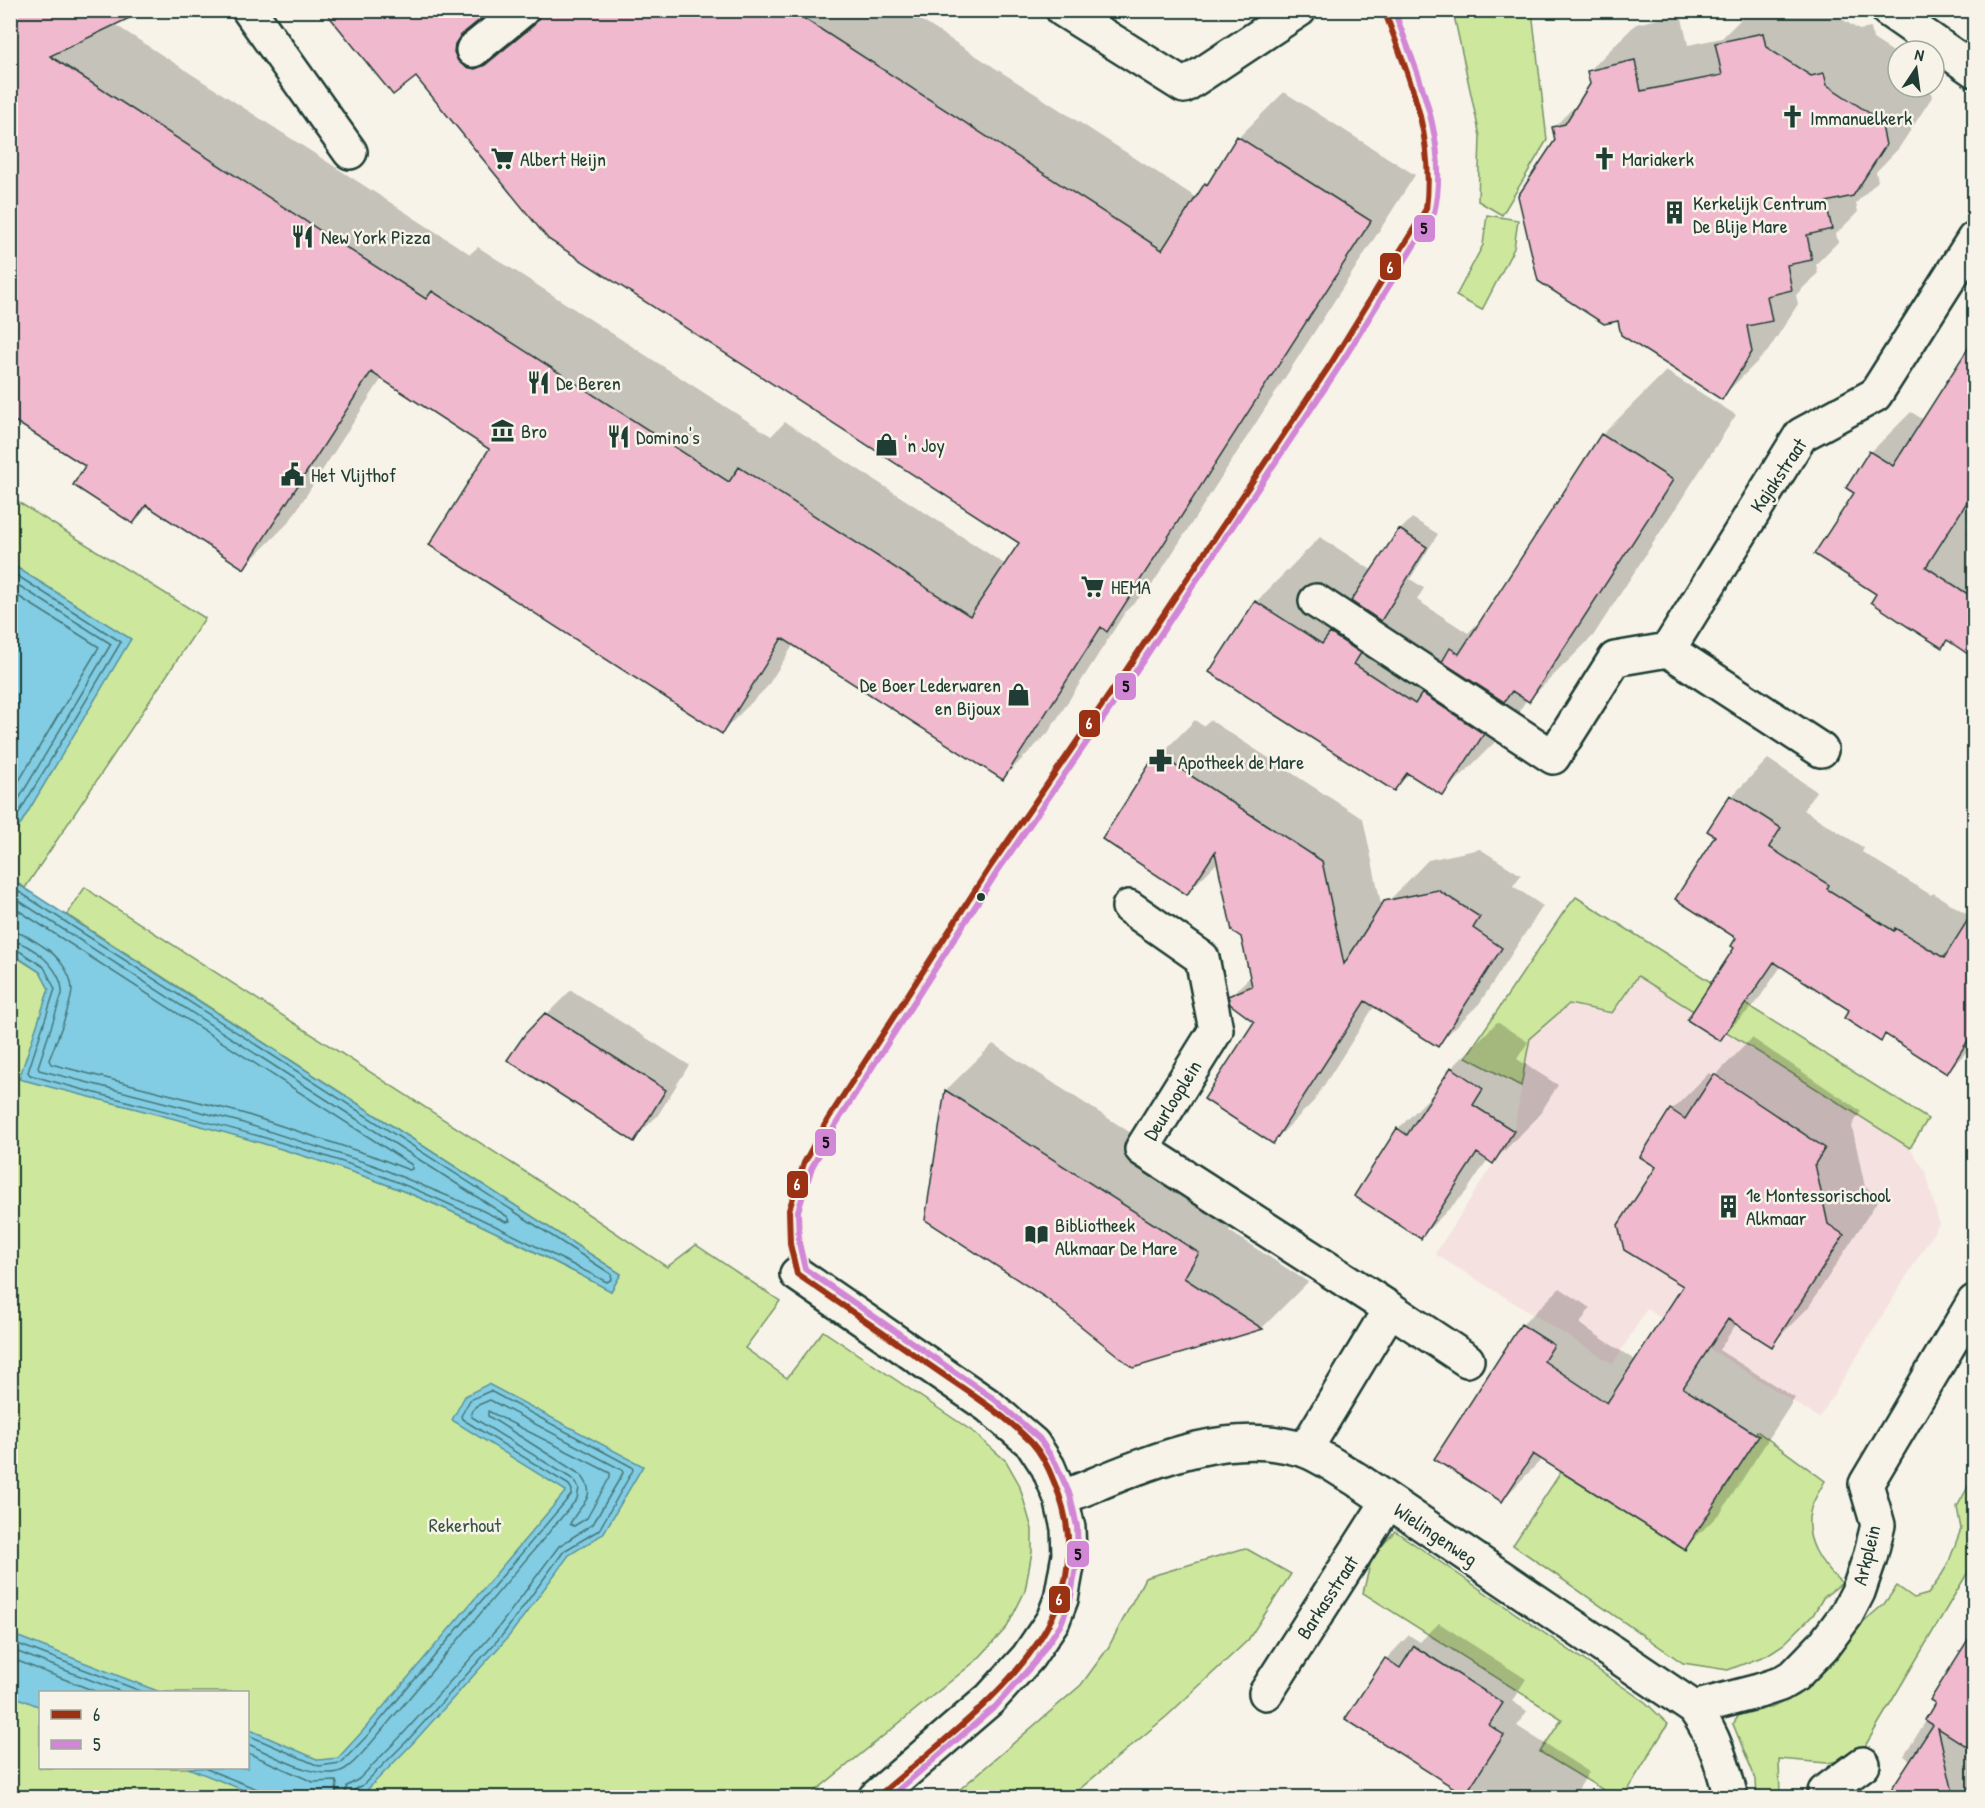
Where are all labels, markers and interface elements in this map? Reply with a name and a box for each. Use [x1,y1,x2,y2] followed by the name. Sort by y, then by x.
[1886,39,1946,99] north arrow
[1913,43,1926,66] text: N
[1779,104,1805,130] church icon: Immanuelkerk
[1810,104,1912,131] place label: Immanuelkerk
[489,145,515,171] supermarket icon: Albert Heijn
[520,145,606,172] place label: Albert Heijn
[1591,145,1617,171] church icon: Mariakerk
[1622,145,1694,172] place label: Mariakerk
[1693,189,1827,239] place label: Kerkelijk Centrum De Blije Mare
[1662,200,1688,226] building icon: Kerkelijk Centrum De Blije Mare
[1413,214,1436,243] line badge: 5
[1421,217,1428,239] text: 5
[290,223,316,249] restaurant icon: New York Pizza
[321,223,430,250] place label: New York Pizza
[1379,252,1402,281] line badge: 6
[1387,256,1394,278] text: 6
[525,369,551,395] restaurant icon: De Beren
[556,369,621,396] place label: De Beren
[490,417,516,443] museum icon: Bro
[521,417,547,444] place label: Bro
[605,423,631,449] restaurant icon: Domino's
[636,423,700,450] place label: Domino's
[873,431,899,457] shop icon: 'n Joy
[904,431,945,458] place label: 'n Joy
[1743,432,1813,517] street label: Kajakstraat
[280,461,306,487] public building icon: Het Vlijthof
[311,461,396,488] place label: Het Vlijthof
[1080,573,1106,599] supermarket icon: HEMA
[1111,573,1151,600] place label: HEMA
[860,671,1001,721] place label: De Boer Lederwaren en Bijoux
[1114,672,1137,701] line badge: 5
[1123,675,1130,697] text: 5
[1006,682,1032,708] shop icon: De Boer Lederwaren en Bijoux
[1078,709,1101,738] line badge: 6
[1086,712,1093,734] text: 6
[1147,748,1173,774] pharmacy icon: Apotheek de Mare
[1178,748,1304,775] place label: Apotheek de Mare
[975,891,987,903] unlabelled marker
[1137,1055,1207,1145] street label: Deurlooplein
[814,1128,837,1157] line badge: 5
[823,1131,830,1153] text: 5
[786,1170,809,1199] line badge: 6
[794,1173,801,1195] text: 6
[1746,1181,1891,1231] place label: 1e Montessorischool Alkmaar
[1715,1193,1741,1219] building icon: 1e Montessorischool Alkmaar
[1055,1211,1177,1261] place label: Bibliotheek Alkmaar De Mare
[1024,1222,1050,1248] library icon: Bibliotheek Alkmaar De Mare
[1389,1496,1483,1572] street label: Wielingenweg
[429,1511,502,1538] park label: Rekerhout
[1846,1522,1886,1588] street label: Arkplein
[1066,1540,1090,1568] line badge: 5
[1075,1543,1082,1565] text: 5
[1290,1549,1365,1644] street label: Barkasstraat
[1048,1585,1071,1614] line badge: 6
[1056,1588,1063,1610] text: 6
[39,1691,249,1769] legend
[93,1702,100,1727] text: 6
[93,1732,101,1757] text: 5

